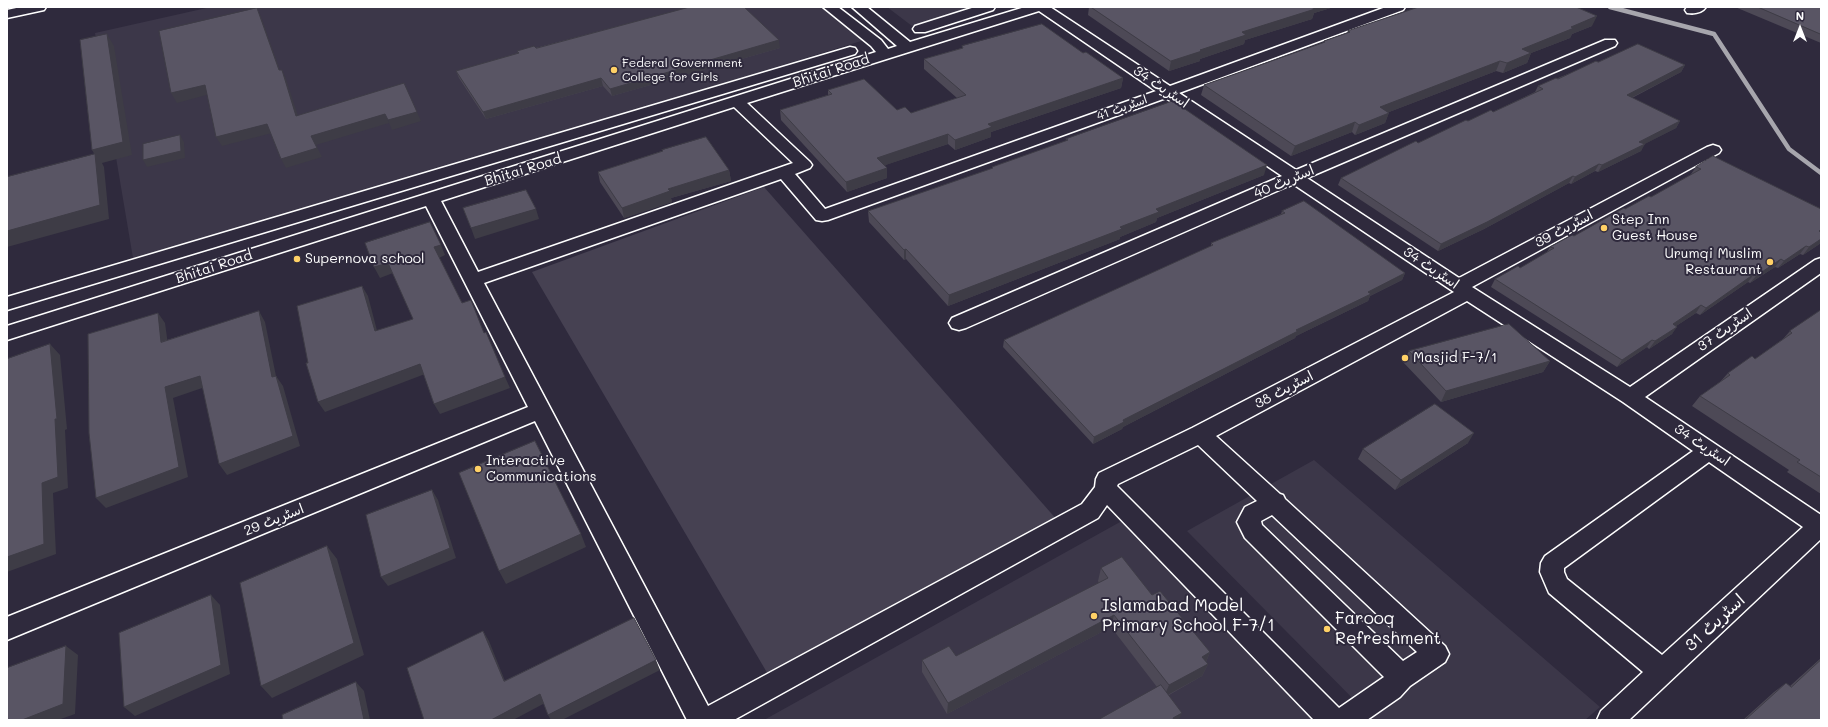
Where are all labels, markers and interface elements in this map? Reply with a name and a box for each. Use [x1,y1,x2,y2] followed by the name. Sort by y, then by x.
[1780,8,1820,48] north arrow
[1796,8,1804,23] text: N
[791,51,871,91] street label: Bhitai Road
[622,56,743,84] place label: Federal Government College for Girls
[1130,62,1192,112] street label: اسٹریٹ 34
[609,65,619,75] marker: Federal Government College for Girls
[1095,92,1149,124] street label: اسٹریٹ 41
[483,150,563,190] street label: Bhitai Road
[1251,162,1317,202] street label: اسٹریٹ 40
[1532,207,1596,251] street label: اسٹریٹ 39
[1612,212,1698,244] place label: Step Inn Guest House
[1599,223,1609,233] marker: Step Inn Guest House
[1400,243,1462,293] street label: اسٹریٹ 34
[1665,246,1762,278] place label: Urumqi Muslim Restaurant
[174,247,254,287] street label: Bhitai Road
[305,251,425,267] place label: Supernova school
[292,254,302,264] marker: Supernova school
[1765,257,1775,267] marker: Urumqi Muslim Restaurant
[1694,305,1756,355] street label: اسٹریٹ 37
[1413,350,1497,366] place label: Masjid F-7/1
[1400,353,1410,363] marker: Masjid F-7/1
[1252,368,1316,412] street label: اسٹریٹ 38
[1671,420,1733,470] street label: اسٹریٹ 34
[486,453,597,486] place label: Interactive Communications
[473,464,483,474] marker: Interactive Communications
[242,500,306,540] street label: اسٹریٹ 29
[1681,590,1749,656] street label: اسٹریٹ 31
[1102,596,1275,636] place label: Islamabad Model Primary School F-7/1
[1335,609,1441,649] place label: Farooq Refreshment
[1089,611,1099,621] marker: Islamabad Model Primary School F-7/1
[1322,624,1332,634] marker: Farooq Refreshment

